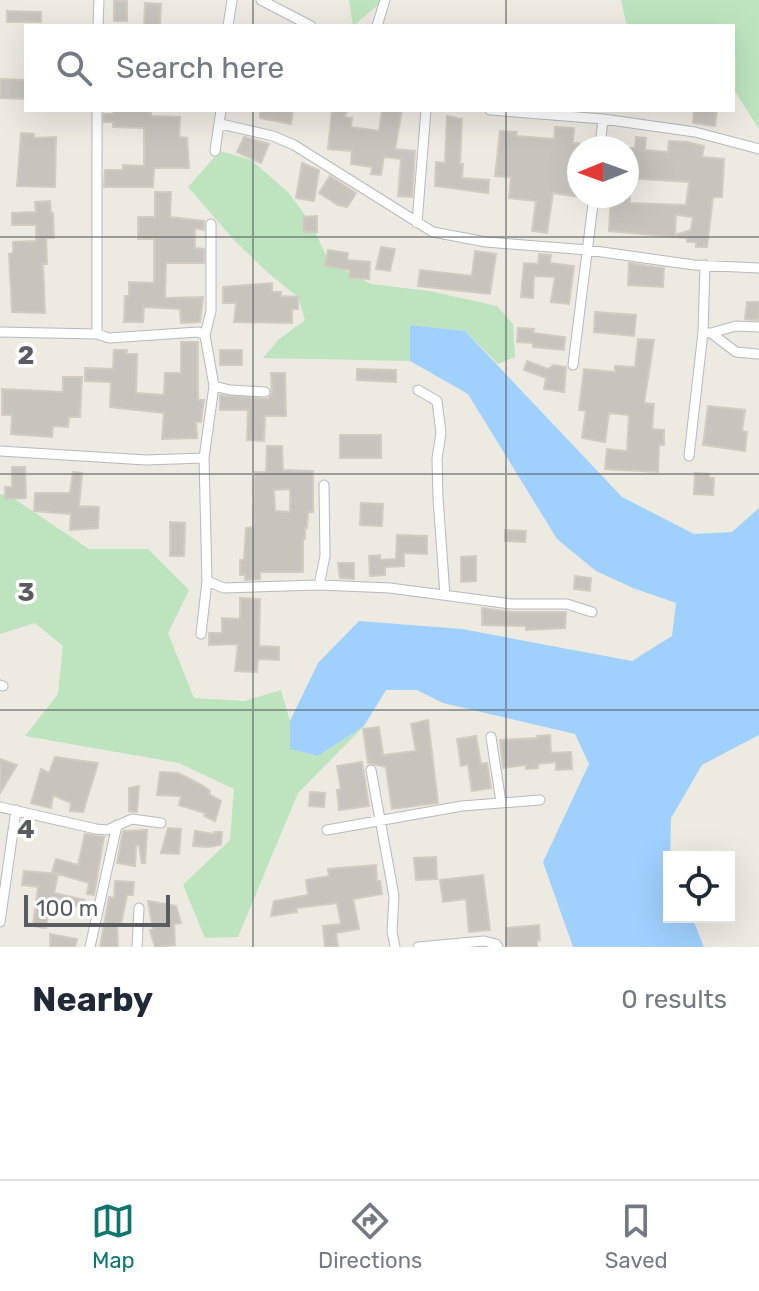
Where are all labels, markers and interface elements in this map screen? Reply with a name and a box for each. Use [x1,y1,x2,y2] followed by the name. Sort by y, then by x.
[24,24,735,112] search box
[52,46,96,90] icon: search
[116,50,284,86] text: Search here
[567,136,639,208] north arrow
[18,340,34,371] text: 2
[17,577,35,608] text: 3
[17,814,35,845] text: 4
[663,851,735,923] map controls
[663,851,735,923] button: locate
[24,891,170,927] scale bar
[36,895,98,922] text: 100 m
[32,979,153,1020] text: Nearby
[621,984,727,1015] text: 0 results
[91,1199,135,1274] tab: Map
[318,1199,422,1274] tab: Directions
[605,1199,668,1274] tab: Saved

